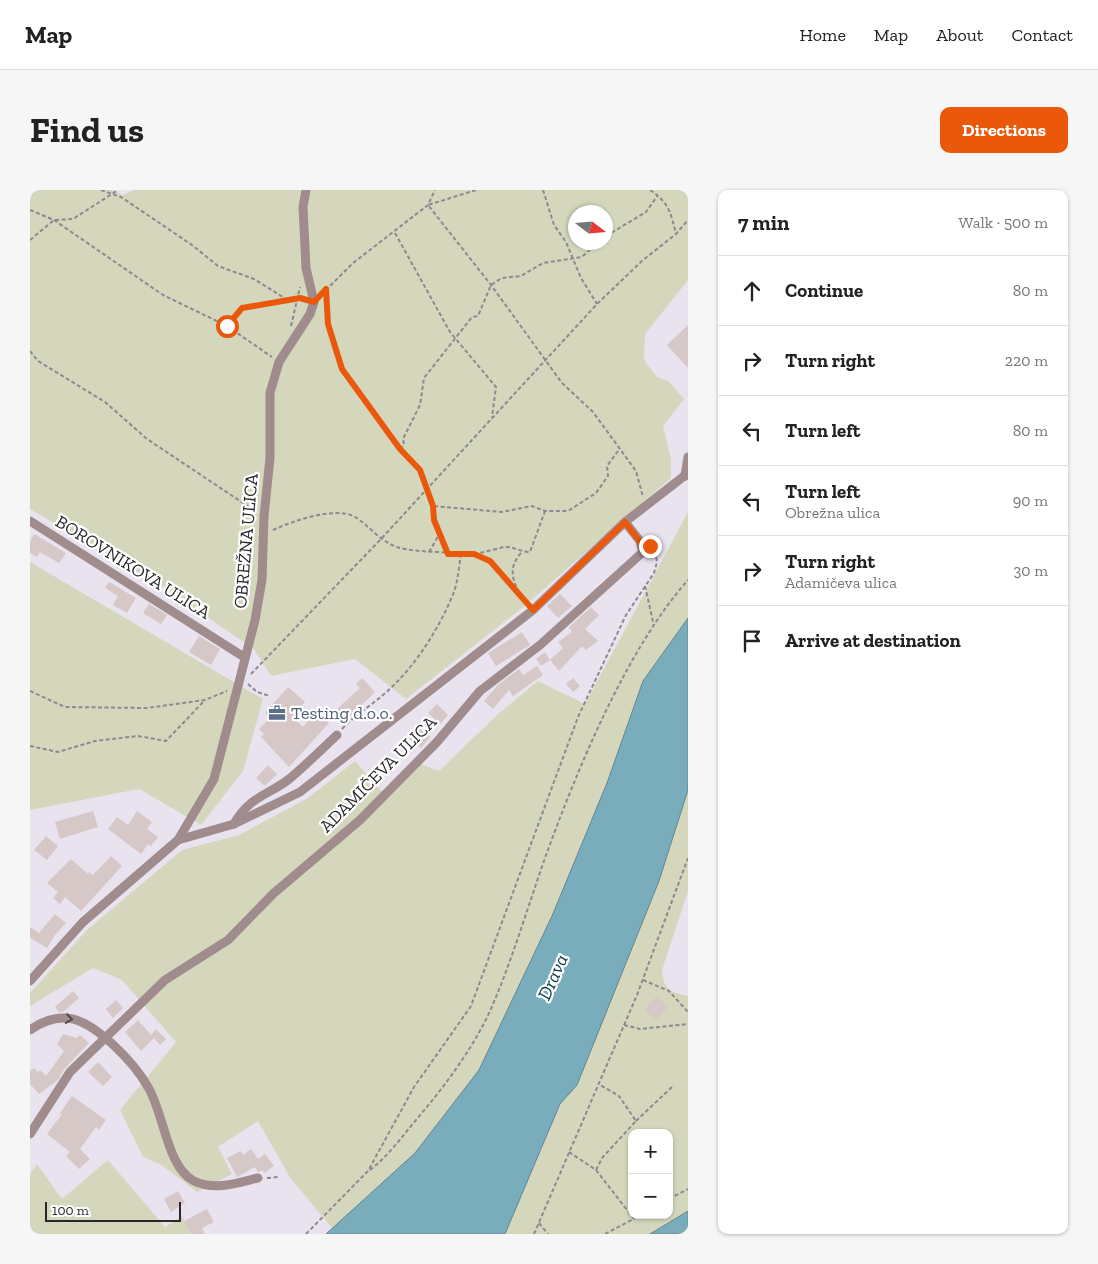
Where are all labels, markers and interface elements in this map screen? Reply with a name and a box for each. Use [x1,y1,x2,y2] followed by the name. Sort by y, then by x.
[25,20,72,49] text: Map
[799,24,846,46] text: Home
[874,24,908,46] text: Map
[936,24,983,46] text: About
[1011,24,1073,46] text: Contact
[940,107,1068,153] button: Directions
[30,109,144,151] text: Find us
[568,205,613,250] north arrow
[738,210,789,235] text: 7 min
[959,213,1048,232] text: Walk · 500 m
[738,277,766,305] icon: ahead
[785,279,863,302] text: Continue
[1013,281,1048,300] text: 80 m
[216,315,239,338] route start
[738,347,766,375] icon: right
[785,349,875,372] text: Turn right
[1005,351,1048,370] text: 220 m
[738,417,766,445] icon: left
[785,419,860,442] text: Turn left
[1013,421,1048,440] text: 80 m
[229,472,263,609] street label: OBREŽNA ULICA
[785,480,860,503] text: Turn left
[738,487,766,515] icon: left
[1013,491,1048,510] text: 90 m
[785,503,880,522] text: Obrežna ulica
[51,510,215,624] street label: BOROVNIKOVA ULICA
[639,535,662,558] route end
[785,550,875,573] text: Turn right
[738,557,766,585] icon: right
[1014,561,1048,580] text: 30 m
[785,573,897,592] text: Adamičeva ulica
[738,627,766,655] icon: arrive
[785,629,961,652] text: Arrive at destination
[291,702,392,724] place label: Testing d.o.o.
[267,703,287,723] office icon: Testing d.o.o.
[315,711,441,837] street label: ADAMIČEVA ULICA
[532,951,573,1004] water label: Drava
[66,1013,74,1024] one-way arrow
[628,1129,673,1219] map controls
[628,1129,673,1174] button: +
[628,1174,673,1219] button: −
[45,1199,181,1222] scale bar
[52,1202,89,1219] text: 100 m

